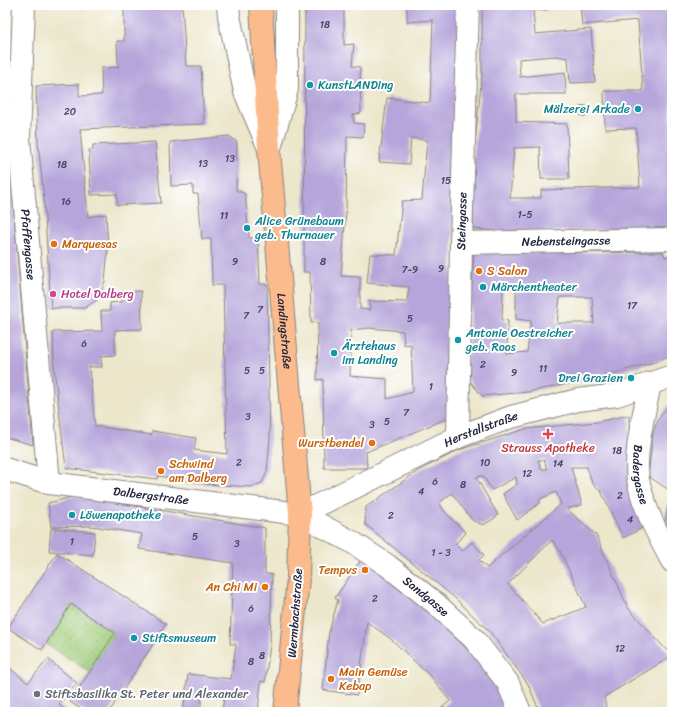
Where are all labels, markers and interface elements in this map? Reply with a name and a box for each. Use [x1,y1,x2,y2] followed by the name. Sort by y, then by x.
[320,16,330,34] house number: 18
[318,74,393,96] place label: KunstLANDing
[305,80,315,90] marker: KunstLANDing
[544,98,630,120] place label: Mälzerei Arkade
[64,103,76,121] house number: 20
[633,104,643,114] marker: Mälzerei Arkade
[225,150,235,168] house number: 13
[198,155,208,173] house number: 13
[57,156,67,174] house number: 18
[441,172,451,190] house number: 15
[450,192,473,250] street label: Steingasse
[61,193,71,211] house number: 16
[517,206,533,224] house number: 1-5
[220,207,228,225] house number: 11
[14,208,42,281] street label: Pfaffengasse
[254,210,344,246] place label: Alice Grünebaum geb. Thurnauer
[242,223,252,233] marker: Alice Grünebaum geb. Thurnauer
[522,229,611,253] street label: Nebensteingasse
[62,233,118,255] place label: Marquesas
[49,239,59,249] marker: Marquesas
[232,253,238,271] house number: 9
[320,253,326,271] house number: 8
[438,260,444,278] house number: 9
[487,260,528,282] place label: S Salon
[402,261,418,279] house number: 7-9
[474,266,484,276] marker: S Salon
[491,276,578,298] place label: Märchentheater
[478,282,488,292] marker: Märchentheater
[61,283,134,305] place label: Hotel Dalberg
[48,289,58,299] marker: Hotel Dalberg
[270,292,299,370] street label: Landingstraße
[627,297,638,315] house number: 17
[257,301,264,319] house number: 7
[243,307,250,325] house number: 7
[407,310,413,328] house number: 5
[465,322,574,358] place label: Antonie Oestreicher geb. Roos
[81,335,87,353] house number: 6
[341,335,398,371] place label: Ärztehaus im Landing
[453,335,463,345] marker: Antonie Oestreicher geb. Roos
[329,348,339,358] marker: Ärztehaus im Landing
[480,356,486,374] house number: 2
[539,360,547,378] house number: 11
[244,362,250,380] house number: 5
[259,362,265,380] house number: 5
[511,364,517,382] house number: 9
[558,367,624,389] place label: Drei Grazien
[626,373,636,383] marker: Drei Grazien
[429,378,433,396] house number: 1
[403,404,410,422] house number: 7
[440,405,520,453] street label: Herstallstraße
[245,408,251,426] house number: 3
[384,413,390,431] house number: 5
[369,416,375,434] house number: 3
[543,429,553,439] marker: Strauss Apotheke
[298,432,365,454] place label: Wurstbendel
[501,437,595,459] place label: Strauss Apotheke
[367,438,377,448] marker: Wurstbendel
[612,442,622,460] house number: 18
[626,444,655,508] street label: Badergasse
[169,453,227,489] place label: Schwind am Dalberg
[236,454,242,472] house number: 2
[480,454,490,472] house number: 10
[553,455,563,473] house number: 14
[522,465,532,483] house number: 12
[156,466,166,476] marker: Schwind am Dalberg
[432,473,438,491] house number: 6
[460,476,466,494] house number: 8
[112,480,190,511] street label: Dalbergstraße
[418,483,424,501] house number: 4
[617,487,623,505] house number: 2
[80,504,161,526] place label: Löwenapotheke
[388,507,394,525] house number: 2
[67,510,77,520] marker: Löwenapotheke
[627,511,633,529] house number: 4
[192,528,198,546] house number: 5
[70,533,74,551] house number: 1
[234,535,240,553] house number: 3
[431,544,451,562] house number: 1 - 3
[319,559,357,581] place label: Tempvs
[360,565,370,575] marker: Tempvs
[281,567,309,659] street label: Wermbachstraße
[398,570,455,622] street label: Sandgasse
[205,576,258,598] place label: An Chi Mi
[260,582,270,592] marker: An Chi Mi
[372,590,378,608] house number: 2
[248,600,254,618] house number: 6
[142,627,216,649] place label: Stiftsmuseum
[129,633,139,643] marker: Stiftsmuseum
[615,640,625,658] house number: 12
[259,647,265,665] house number: 8
[248,653,254,671] house number: 8
[339,661,408,697] place label: Main Gemüse Kebap
[326,674,336,684] marker: Main Gemüse Kebap
[45,683,249,705] place label: Stiftsbasilika St. Peter und Alexander
[32,689,42,699] marker: Stiftsbasilika St. Peter und Alexander

